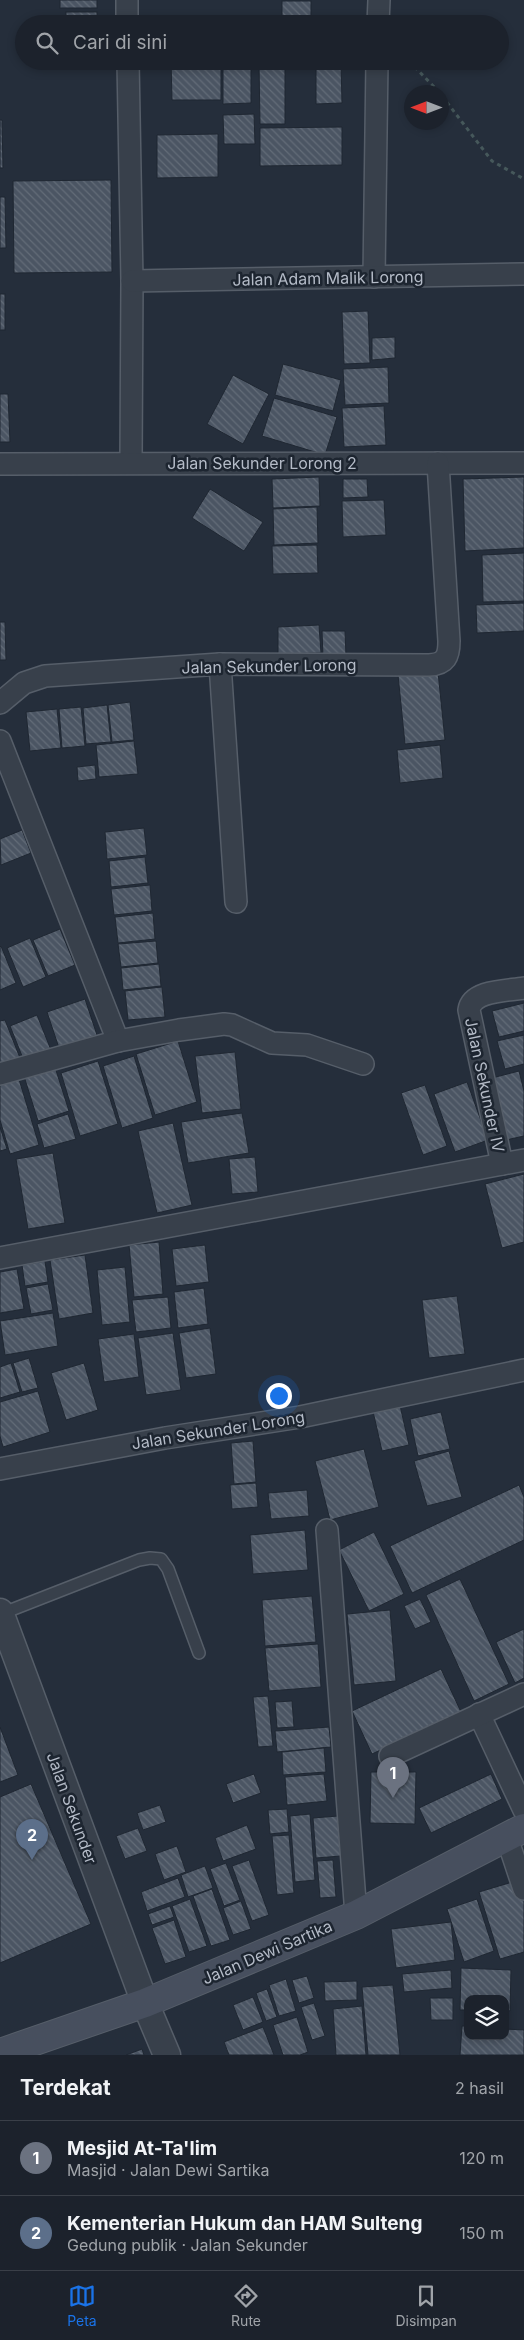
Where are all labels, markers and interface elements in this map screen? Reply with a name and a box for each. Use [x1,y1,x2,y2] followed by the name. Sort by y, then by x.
[15,15,509,70] search box
[33,29,61,57] icon: search
[73,31,167,54] text: Cari di sini
[404,85,449,130] north arrow
[232,266,424,290] street label: Jalan Adam Malik Lorong
[167,453,357,473] street label: Jalan Sekunder Lorong 2
[181,654,357,678] street label: Jalan Sekunder Lorong
[461,1016,509,1154] street label: Jalan Sekunder IV
[266,1383,292,1409] your location
[130,1406,306,1454] street label: Jalan Sekunder Lorong
[43,1749,101,1867] street label: Jalan Sekunder
[377,1757,409,1798] pin: 1
[16,1819,48,1860] pin: 2
[199,1916,335,1988] street label: Jalan Dewi Sartika
[464,1995,509,2040] map controls
[464,1995,509,2040] button: layers
[20,2075,111,2100] text: Terdekat
[455,2078,504,2098] text: 2 hasil
[67,2137,217,2160] text: Mesjid At-Ta'lim
[33,2148,39,2168] text: 1
[459,2148,504,2168] text: 120 m
[67,2160,269,2180] text: Masjid · Jalan Dewi Sartika
[67,2212,422,2235] text: Kementerian Hukum dan HAM Sulteng
[31,2223,41,2243] text: 2
[459,2223,504,2243] text: 150 m
[67,2235,308,2255] text: Gedung publik · Jalan Sekunder
[67,2282,97,2329] tab: Peta
[231,2282,261,2329] tab: Rute
[395,2282,457,2329] tab: Disimpan

